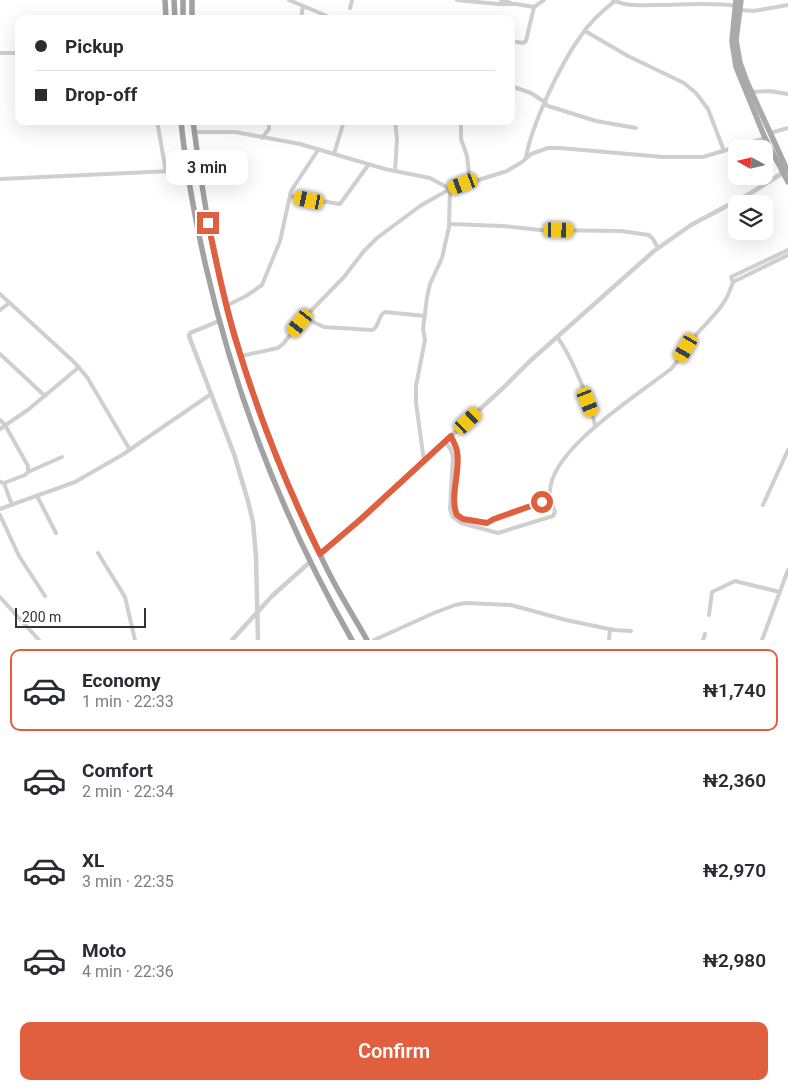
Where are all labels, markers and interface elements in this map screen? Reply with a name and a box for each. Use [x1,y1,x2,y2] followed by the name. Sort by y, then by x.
[65,35,124,58] text: Pickup
[65,83,137,106] text: Drop-off
[728,140,772,185] north arrow
[728,140,773,240] map controls
[167,150,249,186] callout: 3 min
[187,158,227,177] text: 3 min
[446,172,479,196] car
[292,190,325,210] car
[728,195,773,240] button: layers
[197,212,219,234] route end
[543,222,574,238] car
[284,307,315,339] car
[672,331,699,365] car
[575,385,600,419] car
[451,405,484,437] car
[531,491,553,513] route start
[15,605,146,628] scale bar
[22,609,61,625] text: 200 m
[22,668,67,713] icon: car
[82,669,161,692] text: Economy
[703,679,766,702] text: ₦1,740
[82,692,174,711] text: 1 min · 22:33
[22,758,67,803] icon: car
[82,759,153,782] text: Comfort
[703,769,766,792] text: ₦2,360
[82,782,174,801] text: 2 min · 22:34
[22,848,67,893] icon: car
[82,849,104,872] text: XL
[703,859,766,882] text: ₦2,970
[82,872,174,891] text: 3 min · 22:35
[22,938,67,983] icon: car
[82,939,126,962] text: Moto
[703,949,766,972] text: ₦2,980
[82,962,174,981] text: 4 min · 22:36
[20,1022,768,1080] button: Confirm

